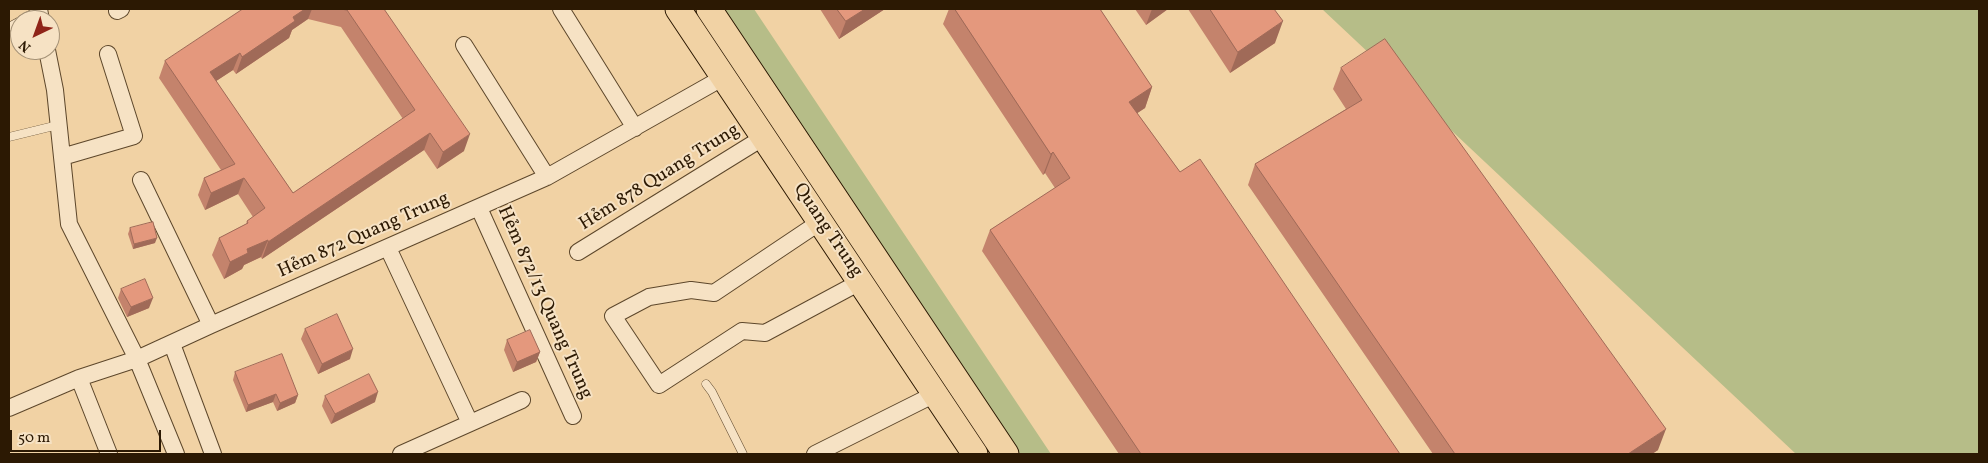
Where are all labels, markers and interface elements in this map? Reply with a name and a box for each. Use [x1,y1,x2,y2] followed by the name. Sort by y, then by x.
[10,10,60,60] north arrow
[15,35,35,56] text: N
[576,119,744,237] street label: Hẻm 878 Quang Trung
[787,179,867,283] street label: Quang Trung
[275,188,453,284] street label: Hẻm 872 Quang Trung
[491,203,597,403] street label: Hẻm 872/13 Quang Trung
[12,420,164,452] scale bar
[18,428,50,449] text: 50 m

